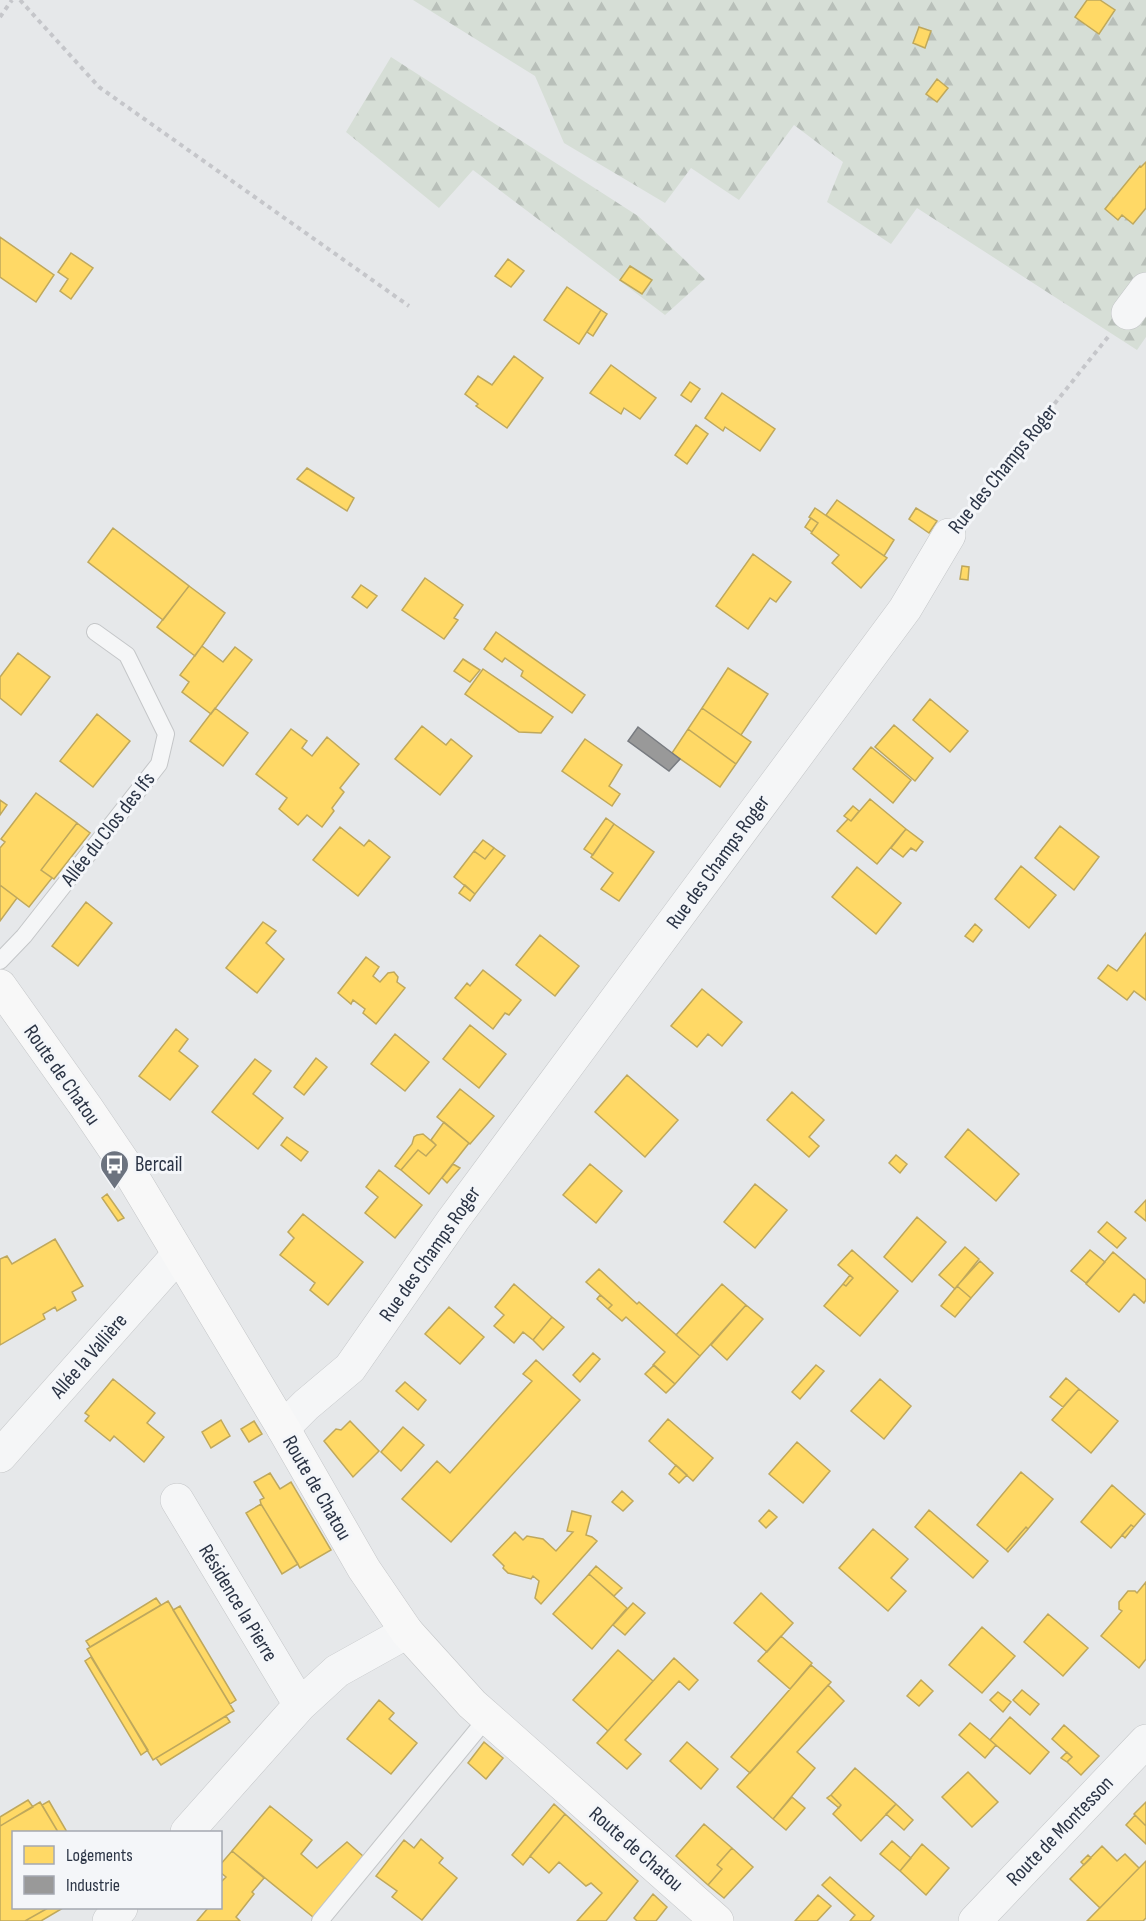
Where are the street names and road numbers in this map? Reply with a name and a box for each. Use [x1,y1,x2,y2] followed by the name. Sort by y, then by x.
[943,399,1063,539] street label: Rue des Champs Roger
[55,767,160,892] street label: Allée du Clos des Ifs
[661,790,775,934] street label: Rue des Champs Roger
[18,1020,106,1130] street label: Route de Chatou
[374,1181,486,1327] street label: Rue des Champs Roger
[45,1308,133,1404] street label: Allée la Vallière
[277,1431,357,1545] street label: Route de Chatou
[193,1540,283,1666] street label: Résidence la Pierre
[1001,1771,1119,1891] street label: Route de Montesson
[584,1801,688,1897] street label: Route de Chatou

